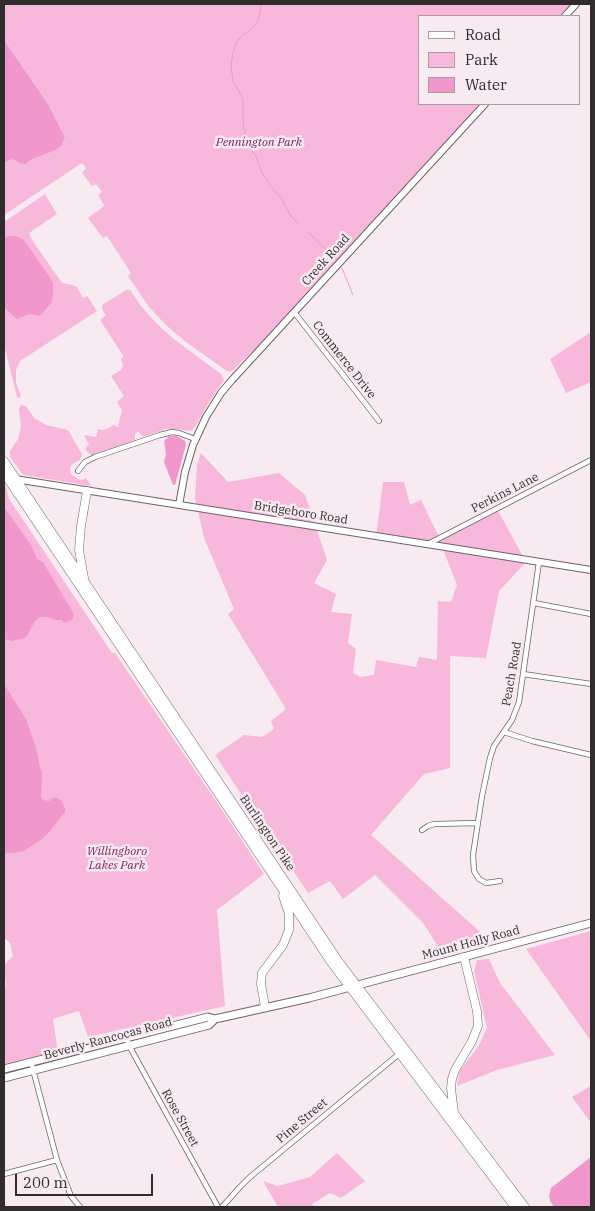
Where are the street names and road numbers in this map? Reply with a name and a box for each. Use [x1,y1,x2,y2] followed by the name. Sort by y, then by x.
[299,231,353,289] street label: Creek Road
[309,318,379,402] street label: Commerce Drive
[469,470,541,516] street label: Perkins Lane
[253,498,349,528] street label: Bridgeboro Road
[499,641,525,707] street label: Peach Road
[236,792,298,874] street label: Burlington Pike
[421,923,521,963] street label: Mount Holly Road
[42,1015,174,1063] street label: Beverly-Rancocas Road
[158,1087,202,1149] street label: Rose Street
[274,1096,330,1146] street label: Pine Street

